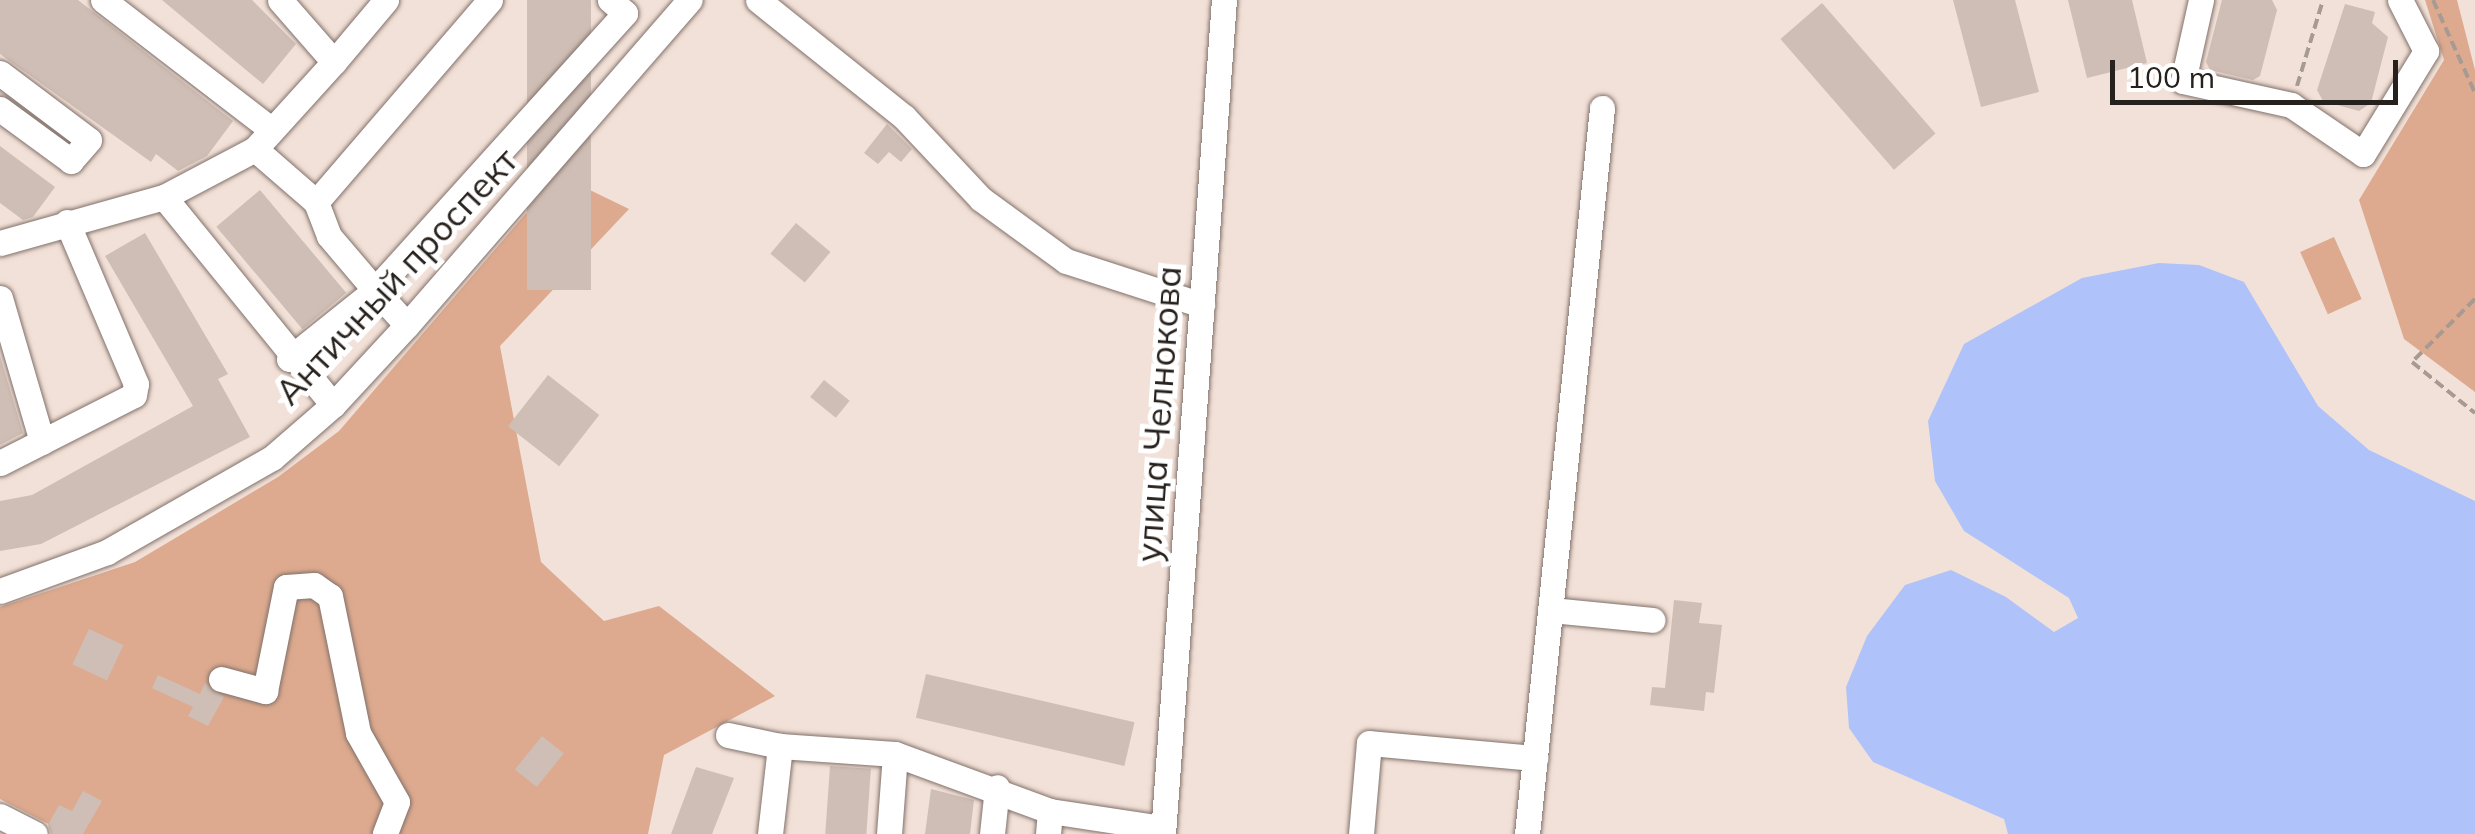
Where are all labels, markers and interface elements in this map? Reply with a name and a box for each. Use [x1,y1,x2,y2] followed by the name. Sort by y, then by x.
[2115,40,2402,102] scale bar
[2127,58,2215,96] text: 100 m
[266,139,526,413] street label: Античный проспект
[1127,265,1189,563] street label: улица Челнокова

